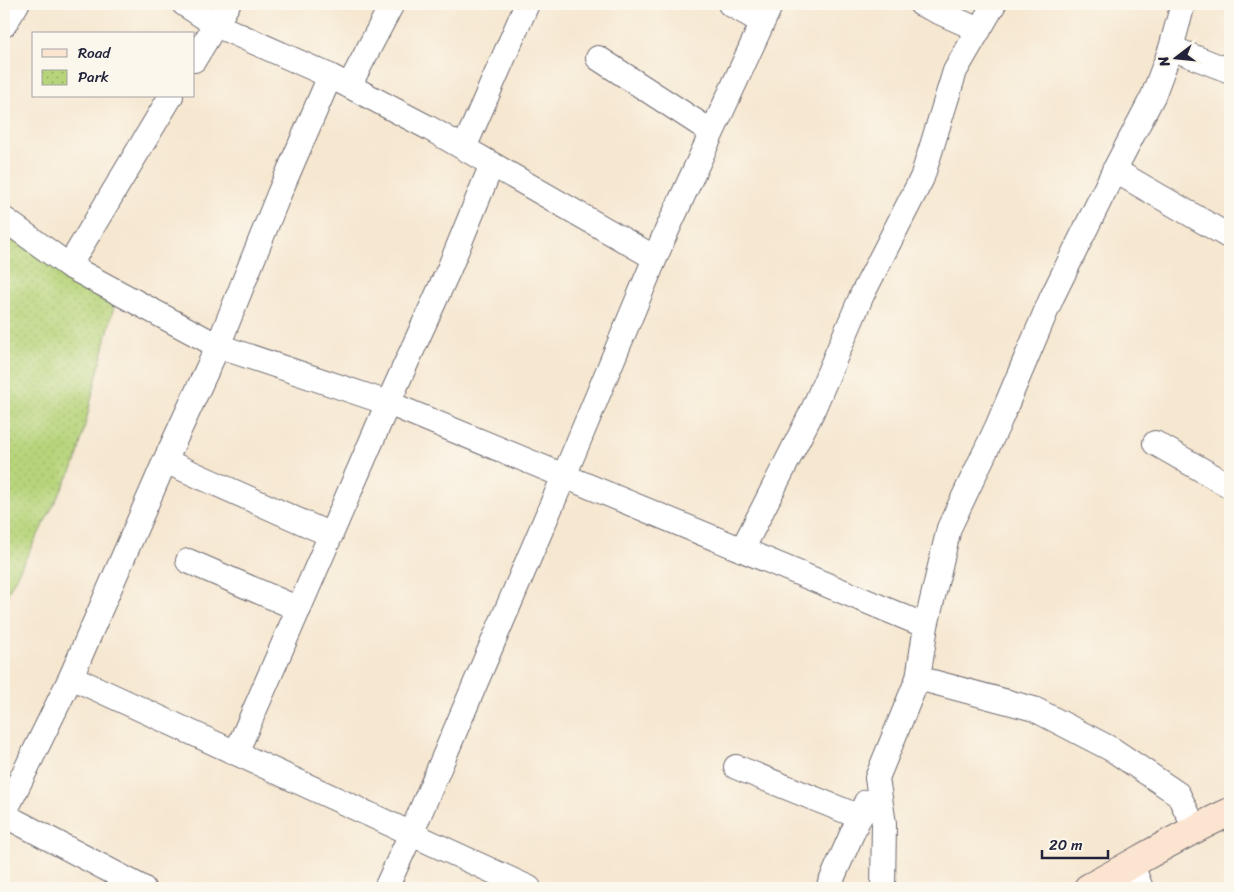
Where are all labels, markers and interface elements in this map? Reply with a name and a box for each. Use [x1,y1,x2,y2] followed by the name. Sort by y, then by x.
[32,32,195,98] legend
[1152,32,1202,82] north arrow
[78,40,111,66] text: Road
[1151,53,1178,71] text: N
[78,64,109,90] text: Park
[1042,827,1108,859] scale bar
[1049,832,1083,858] text: 20 m

